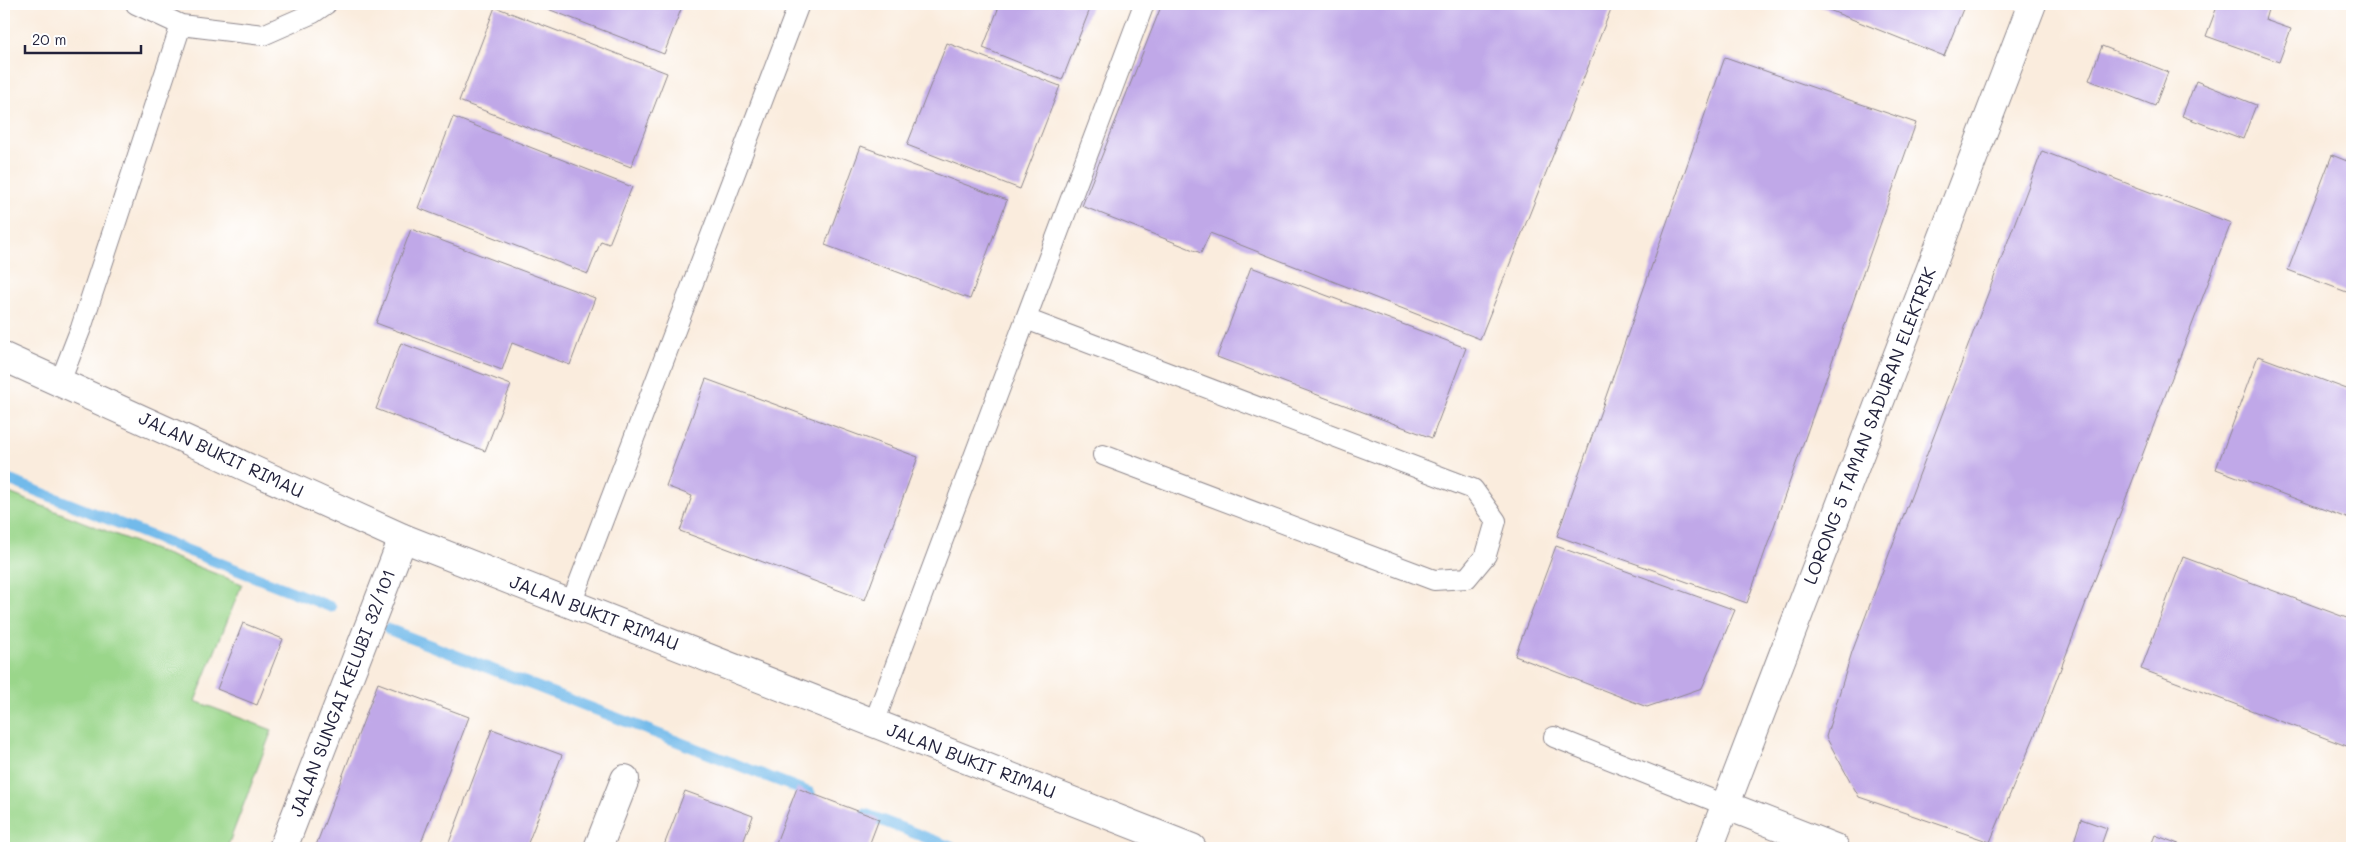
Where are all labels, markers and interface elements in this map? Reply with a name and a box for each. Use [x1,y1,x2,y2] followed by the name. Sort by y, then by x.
[25,22,141,54] scale bar
[32,29,66,49] text: 20 m
[1797,264,1941,588] street label: LORONG 5 TAMAN SADURAN ELEKTRIK
[135,405,308,503] street label: JALAN BUKIT RIMAU
[284,566,400,820] street label: JALAN SUNGAI KELUBI 32/101
[506,569,682,655] street label: JALAN BUKIT RIMAU
[883,717,1059,803] street label: JALAN BUKIT RIMAU

